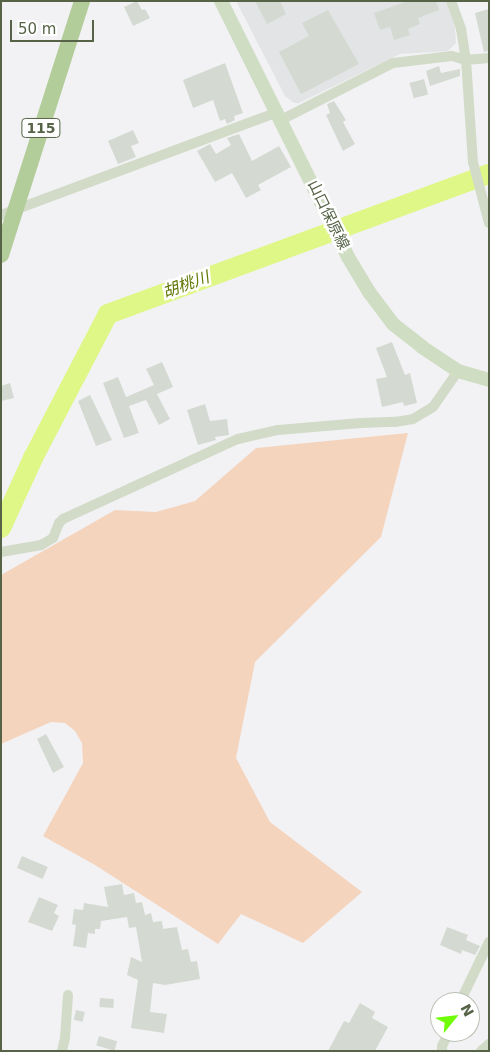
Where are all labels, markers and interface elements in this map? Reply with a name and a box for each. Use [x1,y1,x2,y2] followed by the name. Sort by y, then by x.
[12,10,96,42] scale bar
[18,20,56,38] text: 50 m
[21,116,61,140] road number: 115
[303,177,353,253] street label: 山口保原線
[160,268,212,302] water label: 胡桃川
[430,992,480,1042] north arrow
[457,1001,477,1019] text: N

